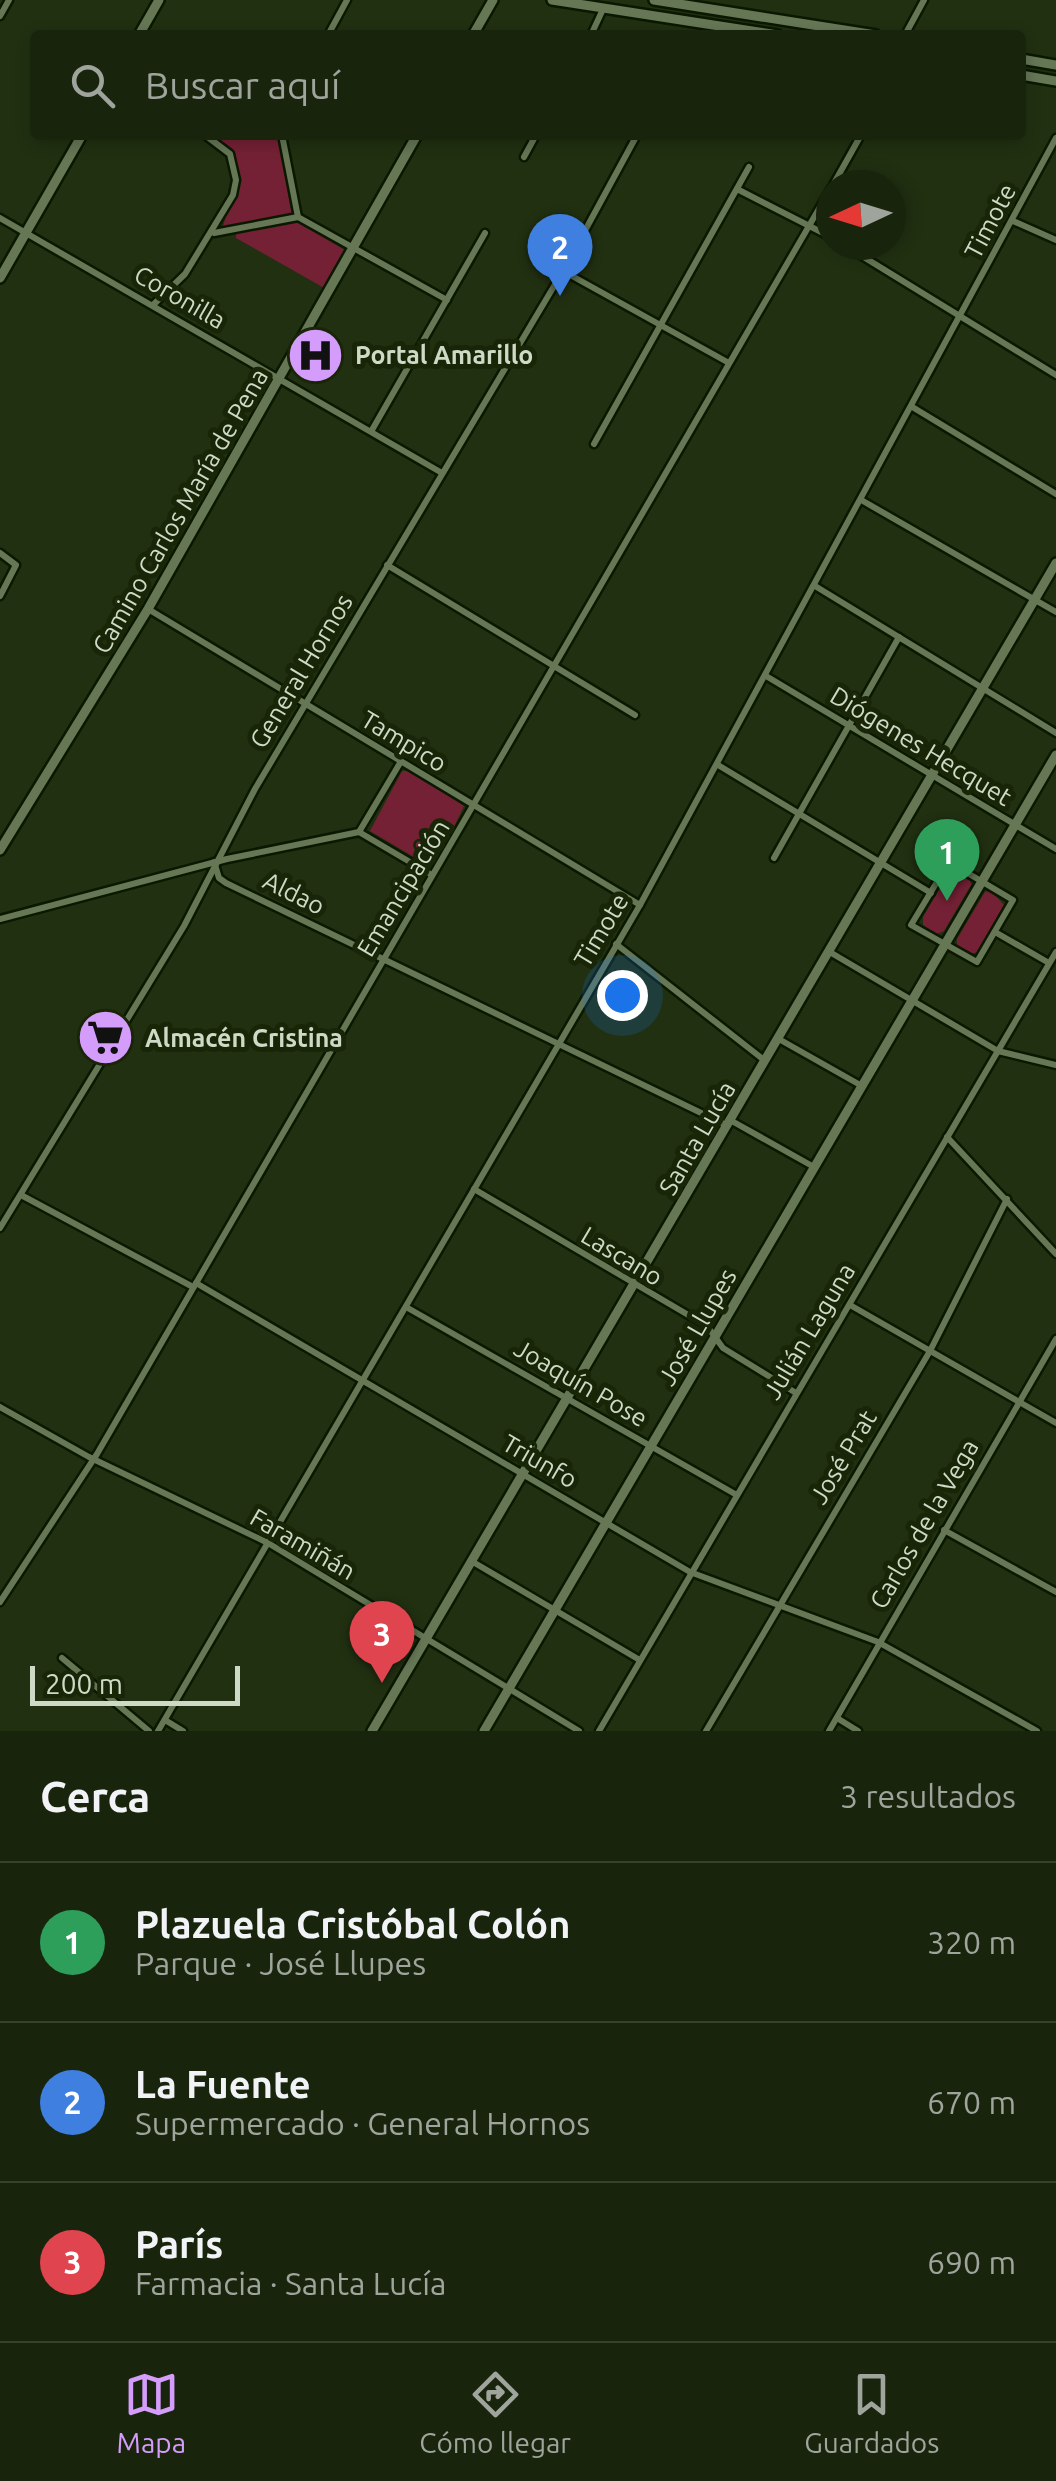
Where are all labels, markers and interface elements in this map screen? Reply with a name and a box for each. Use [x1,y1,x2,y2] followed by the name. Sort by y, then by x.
[30,30,1026,140] search box
[65,58,120,113] icon: search
[145,64,340,106] text: Buscar aquí
[816,170,906,260] north arrow
[959,179,1021,263] street label: Timote
[528,214,592,296] pin: 2
[130,260,230,334] street label: Coronilla
[286,325,346,385] hospital icon: Portal Amarillo
[355,341,533,369] place label: Portal Amarillo
[87,364,273,658] street label: Camino Carlos María de Pena
[244,589,358,753] street label: General Hornos
[825,681,1017,811] street label: Diógenes Hecquet
[356,705,452,777] street label: Tampico
[351,815,455,961] street label: Emancipación
[914,818,980,901] pin: 1
[259,866,329,920] street label: Aldao
[568,888,634,972] street label: Timote
[597,970,648,1021] your location
[76,1008,136,1068] supermarket icon: Almacén Cristina
[145,1024,343,1052] place label: Almacén Cristina
[653,1076,741,1200] street label: Santa Lucía
[576,1221,668,1291] street label: Lascano
[757,1258,861,1404] street label: Julián Laguna
[652,1264,742,1390] street label: José Llupes
[510,1334,652,1432] street label: Joaquín Pose
[804,1405,882,1509] street label: José Prat
[498,1429,582,1493] street label: Triunfo
[864,1434,984,1614] street label: Carlos de la Vega
[246,1503,360,1585] street label: Faramiñán
[350,1600,414,1683] pin: 3
[30,1661,240,1706] scale bar
[45,1668,123,1699] text: 200 m
[40,1773,150,1820] text: Cerca
[840,1778,1016,1814] text: 3 resultados
[135,1903,570,1945] text: Plazuela Cristóbal Colón
[63,1924,82,1960] text: 1
[927,1924,1016,1960] text: 320 m
[135,1945,426,1981] text: Parque · José Llupes
[135,2063,311,2105] text: La Fuente
[63,2084,82,2120] text: 2
[927,2084,1016,2120] text: 670 m
[135,2105,590,2141] text: Supermercado · General Hornos
[135,2223,223,2265] text: París
[63,2244,82,2280] text: 3
[927,2244,1016,2280] text: 690 m
[135,2265,446,2301] text: Farmacia · Santa Lucía
[117,2367,186,2458] tab: Mapa
[419,2367,571,2458] tab: Cómo llegar
[804,2367,939,2458] tab: Guardados

